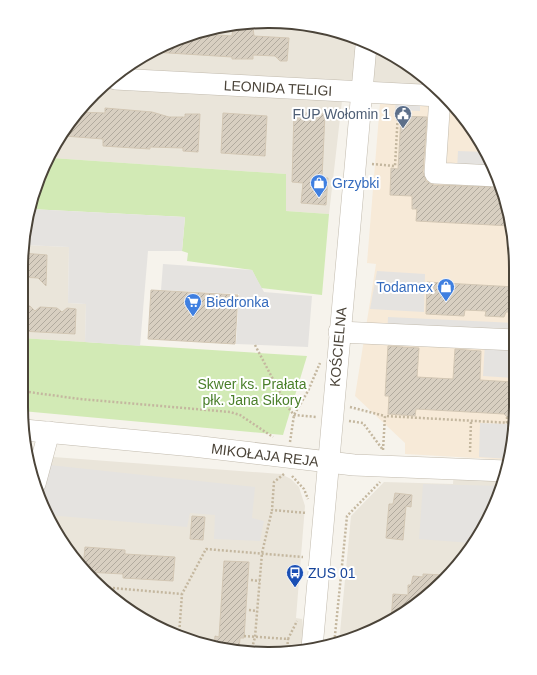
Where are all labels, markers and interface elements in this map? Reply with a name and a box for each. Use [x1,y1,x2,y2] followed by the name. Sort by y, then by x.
[223,77,333,99] street label: LEONIDA TELIGI
[393,104,413,129] public building icon: FUP Wołomin 1
[292,106,390,122] place label: FUP Wołomin 1
[309,173,329,198] shop icon: Grzybki
[332,175,379,191] place label: Grzybki
[436,277,456,302] shop icon: Todamex
[376,279,433,295] place label: Todamex
[183,292,203,317] supermarket icon: Biedronka
[206,294,269,310] place label: Biedronka
[326,306,350,388] street label: KOŚCIELNA
[198,376,307,408] park label: Skwer ks. Prałata płk. Jana Sikory
[210,440,320,470] street label: MIKOŁAJA REJA
[285,563,305,588] bus stop icon: ZUS 01
[308,565,356,581] place label: ZUS 01

